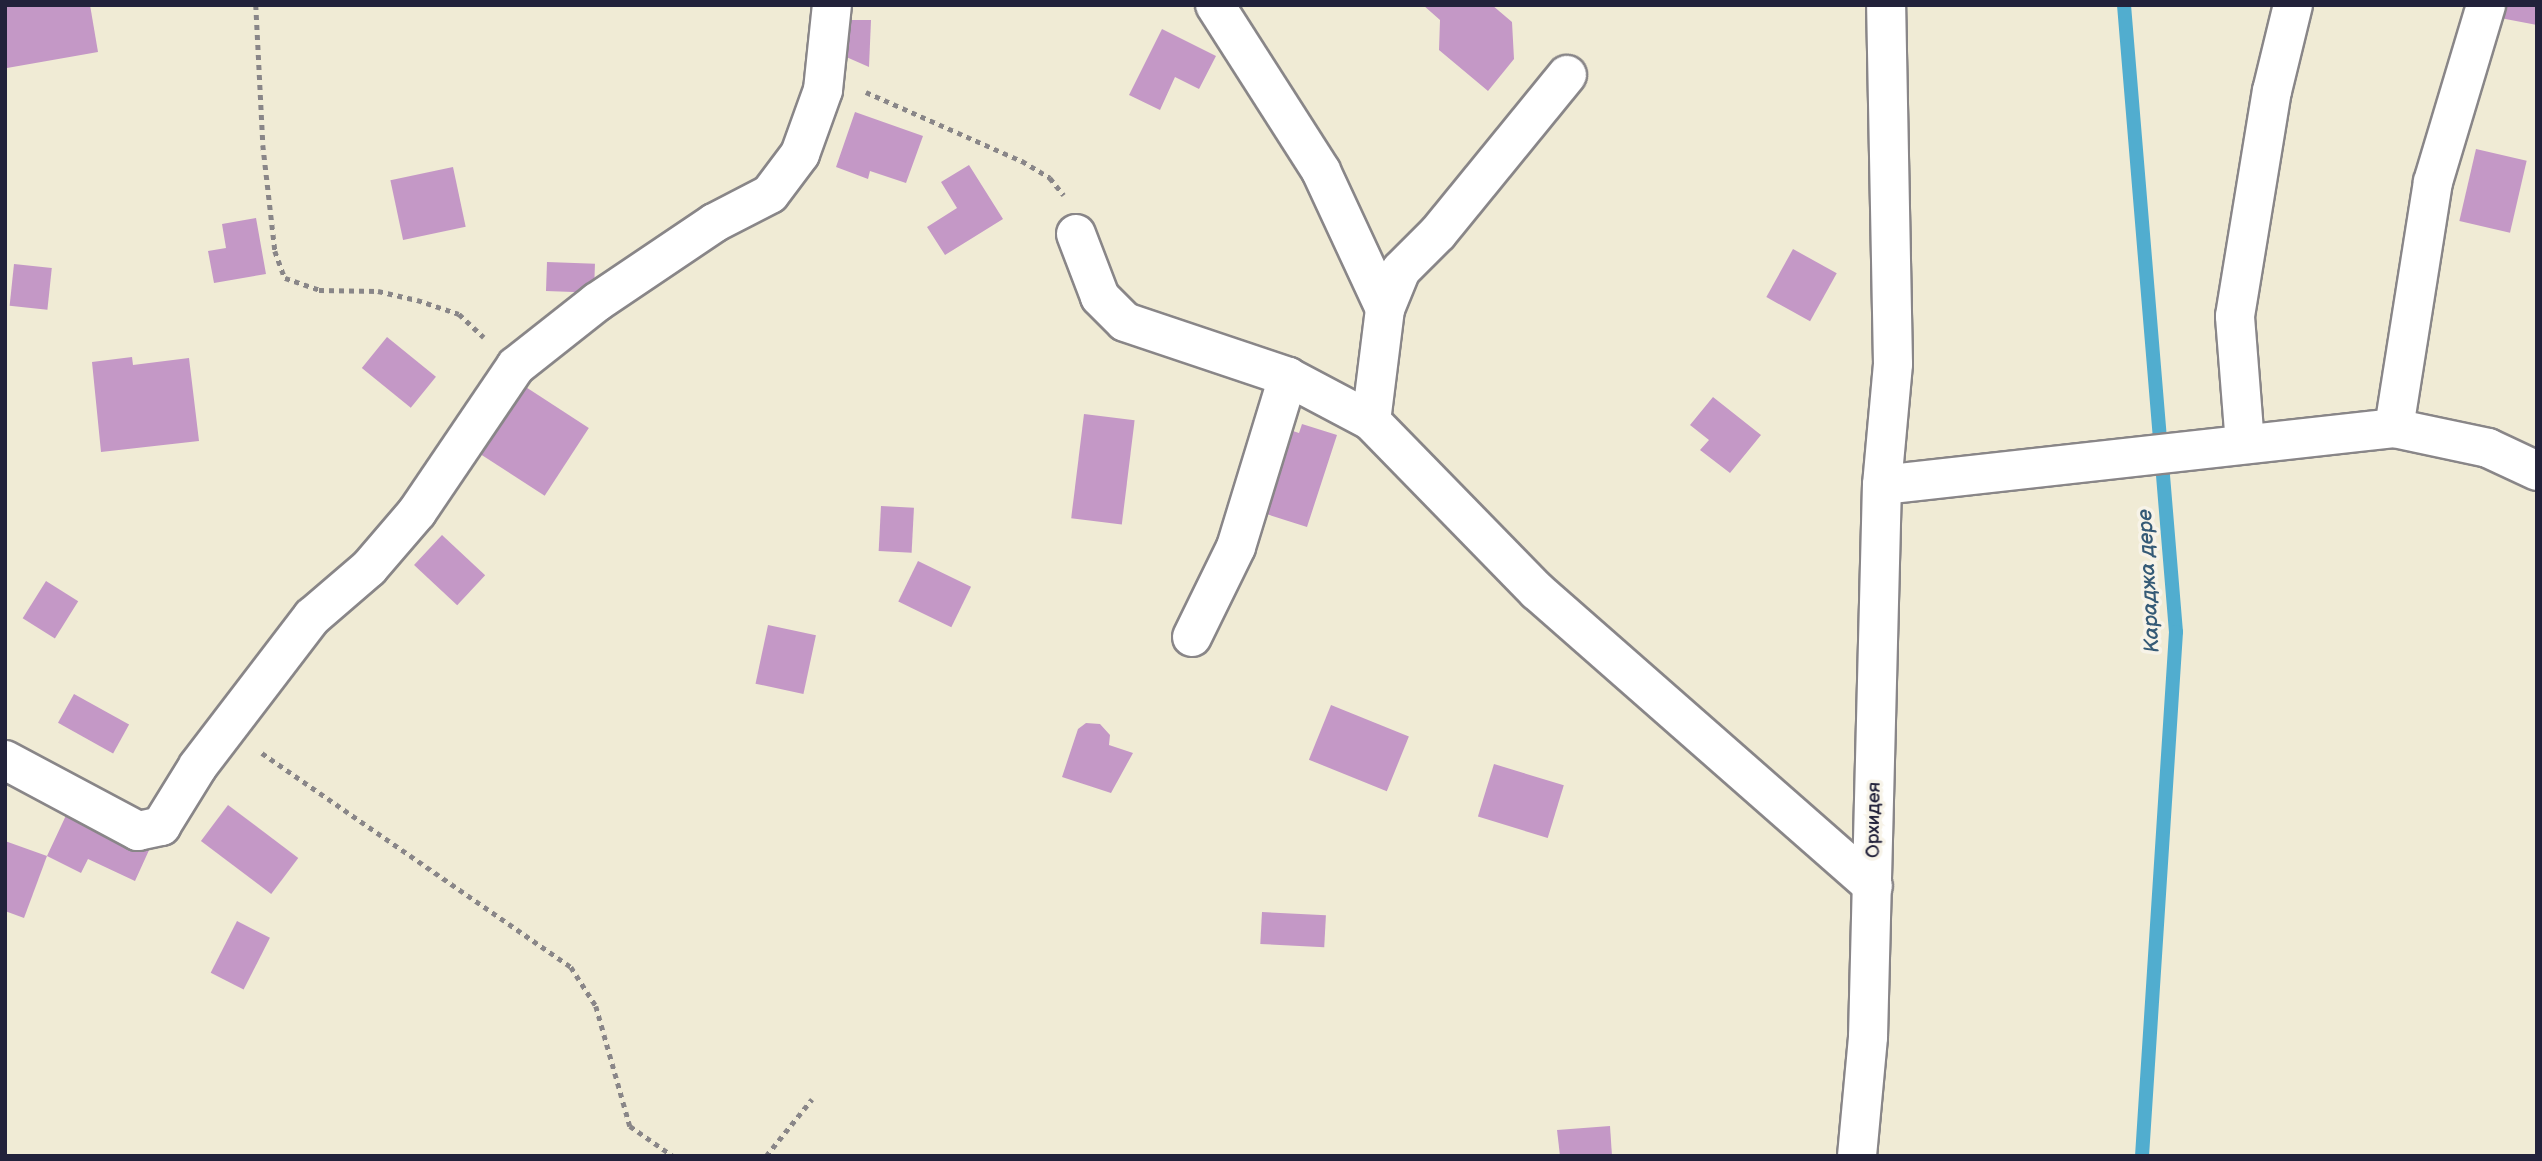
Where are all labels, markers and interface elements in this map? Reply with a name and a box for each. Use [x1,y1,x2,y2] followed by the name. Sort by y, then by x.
[2133,509,2165,653] water label: Караджа дере
[1862,782,1886,858] street label: Орхидея

